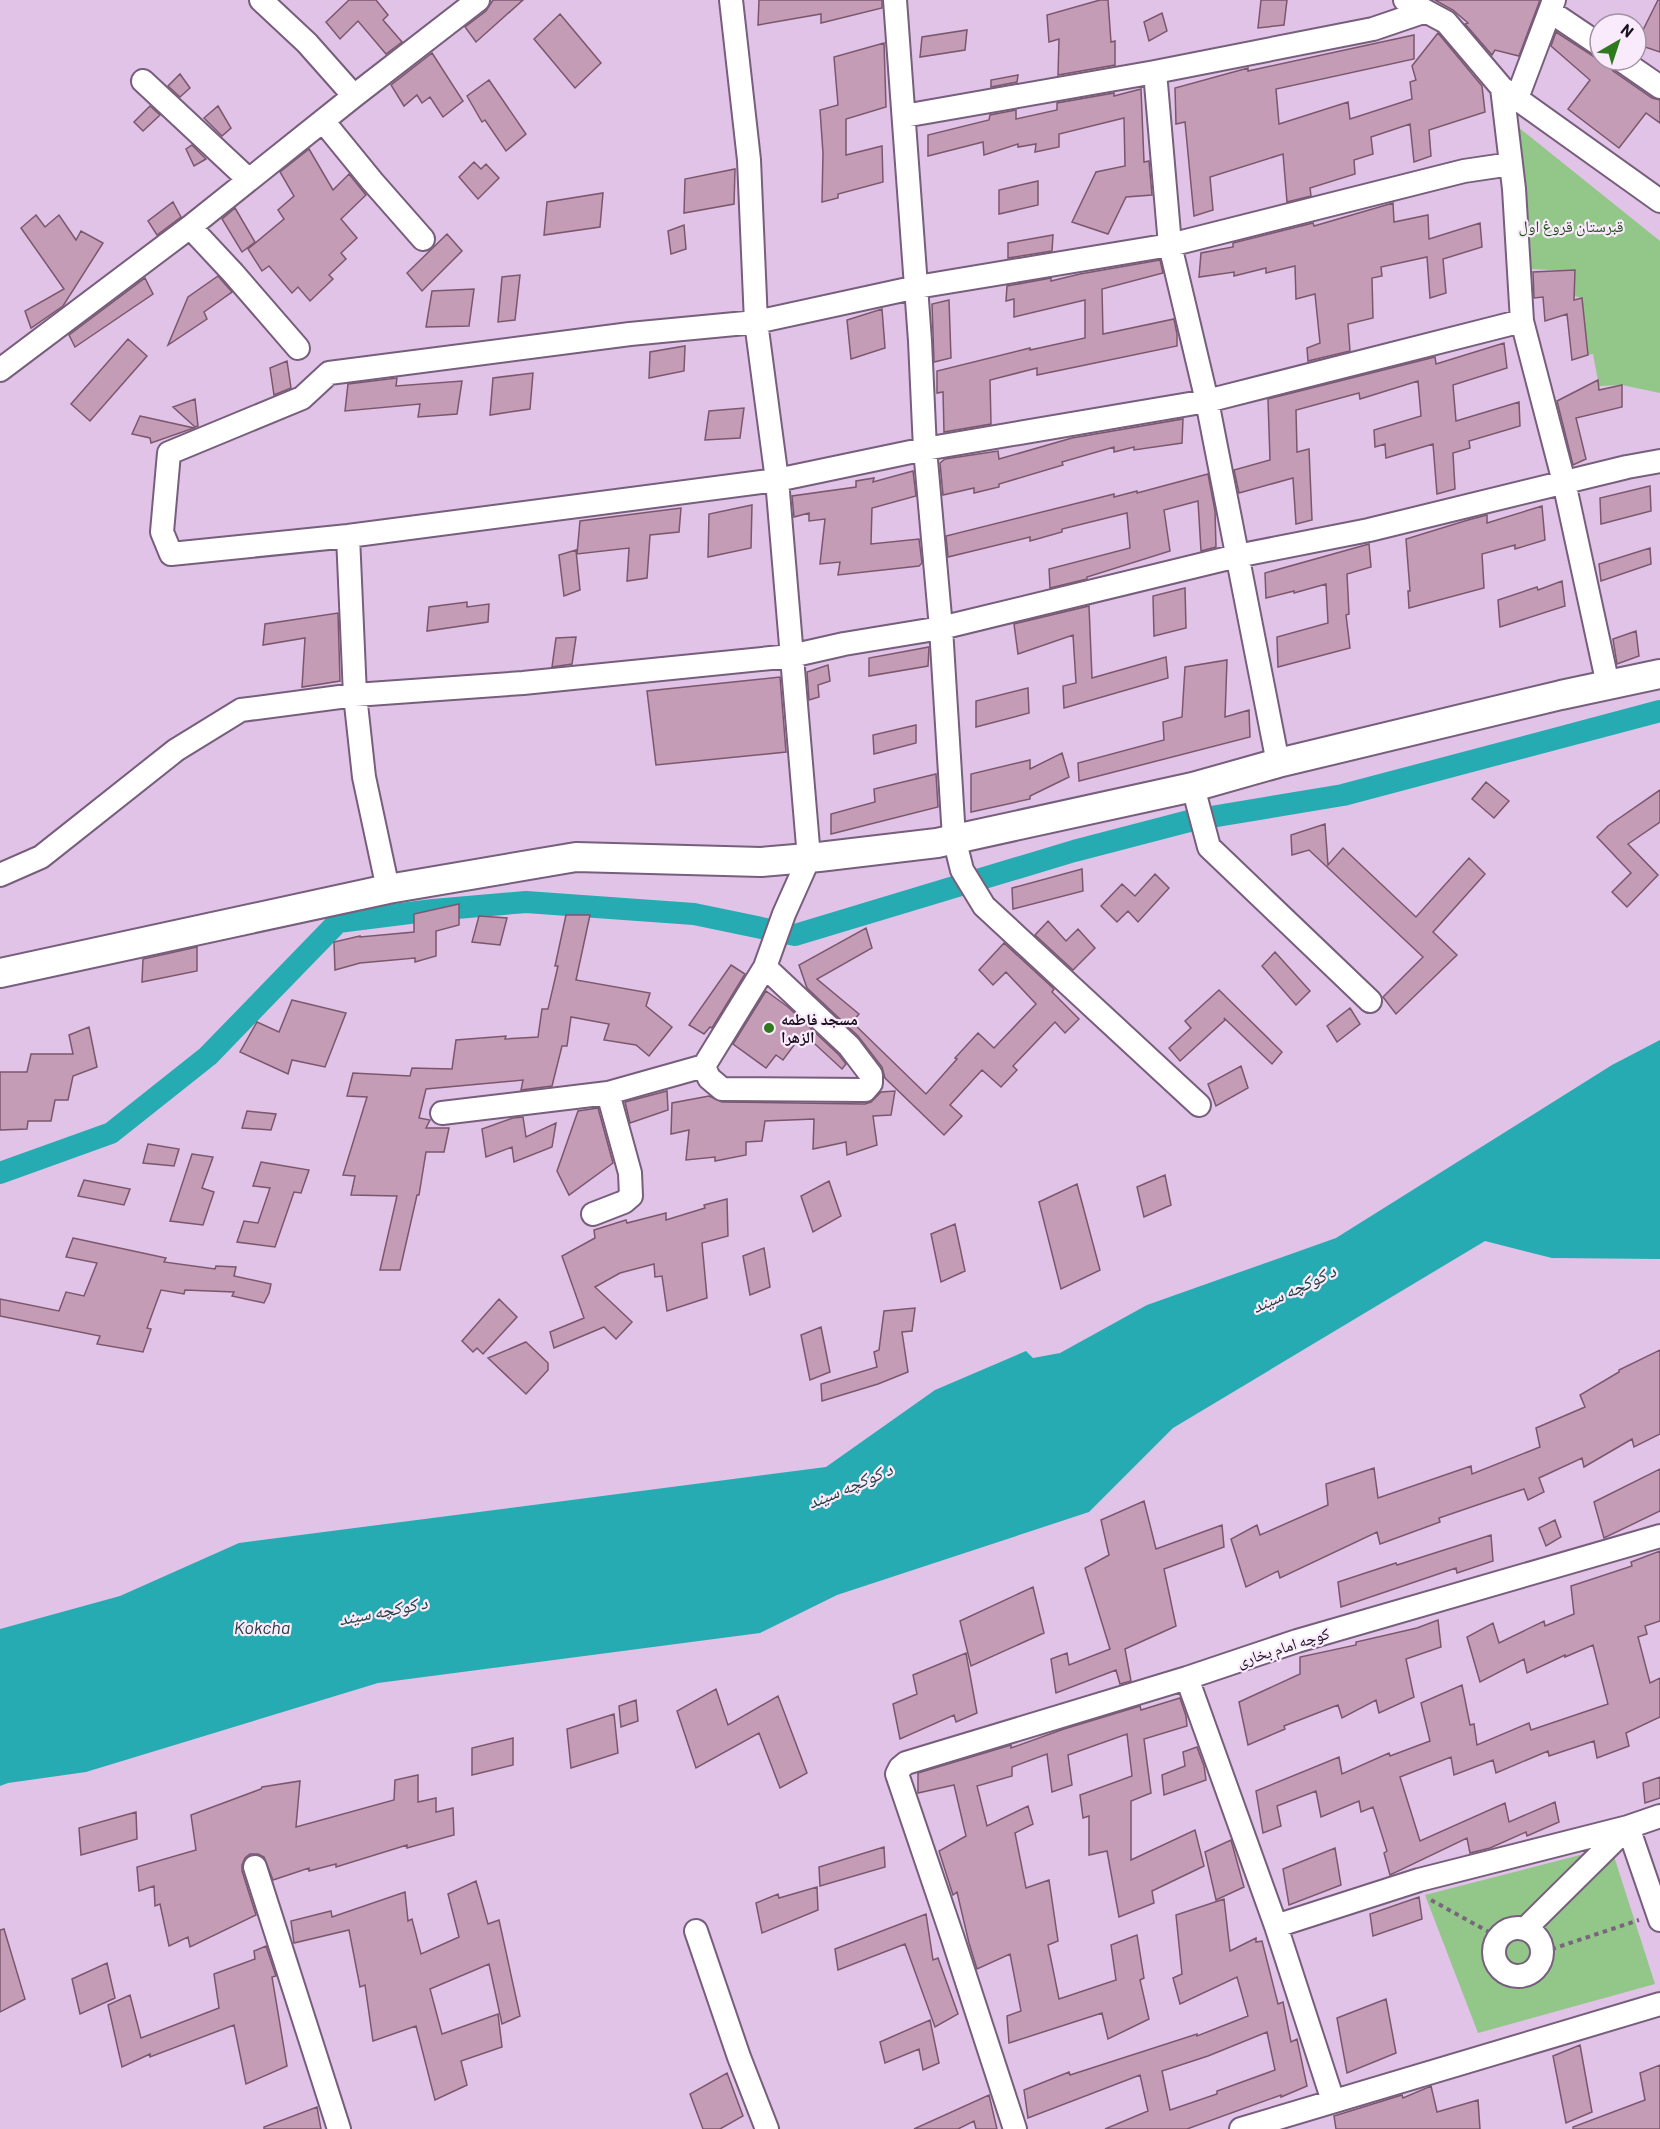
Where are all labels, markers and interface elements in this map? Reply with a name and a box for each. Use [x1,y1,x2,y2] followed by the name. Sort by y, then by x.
[1588,12,1648,72] north arrow
[1618,19,1638,41] text: N
[1518,216,1624,237] park label: قبرستان قروغ اول
[781,1009,858,1046] place label: مسجد فاطمه الزهرا
[762,1021,776,1035] marker: مسجد فاطمه الزهرا
[1248,1259,1340,1318] water label: د کوکچه سیند
[804,1457,896,1513] water label: د کوکچه سیند
[337,1591,430,1630] water label: د کوکچه سیند
[234,1616,290,1638] water label: Kokcha
[1234,1623,1332,1672] street label: کوچه امام بخاری

